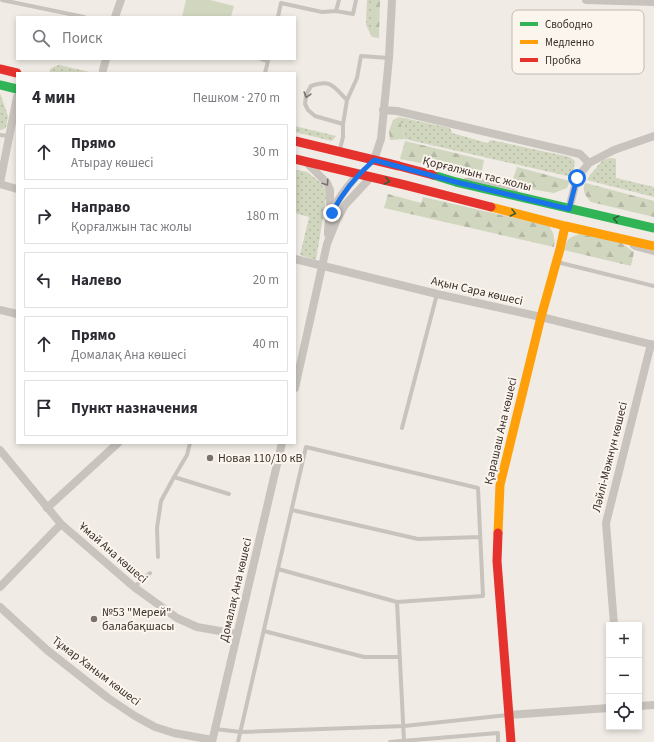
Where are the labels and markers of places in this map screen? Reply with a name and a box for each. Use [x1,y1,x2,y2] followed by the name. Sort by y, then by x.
[218,450,302,467] place label: Новая 110/10 кВ
[205,453,215,463] marker: Новая 110/10 кВ
[102,604,174,635] place label: №53 "Мерей" балабақшасы
[89,614,99,624] marker: №53 "Мерей" балабақшасы

